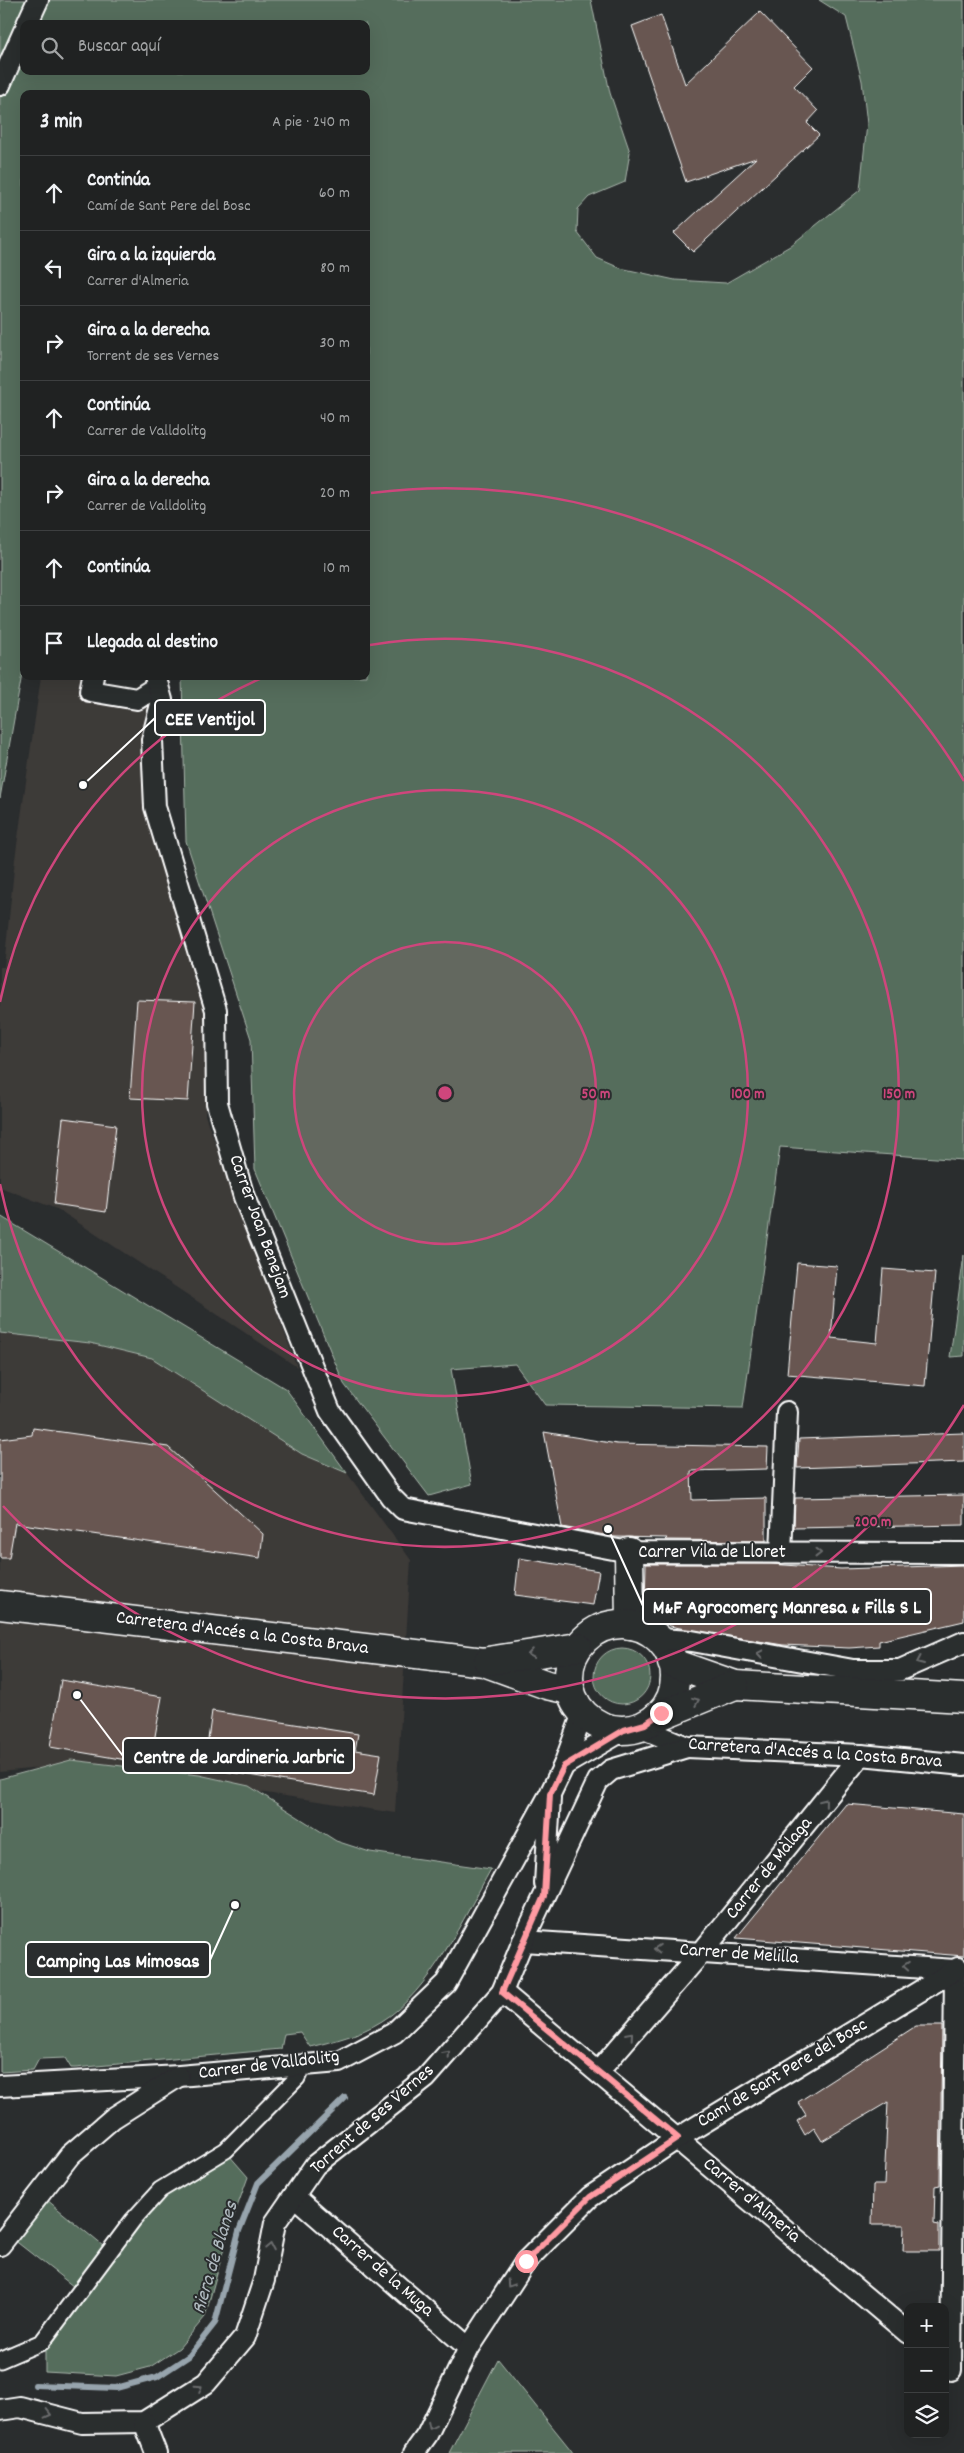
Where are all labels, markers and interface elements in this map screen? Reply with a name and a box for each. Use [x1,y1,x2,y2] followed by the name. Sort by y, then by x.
[20,20,370,75] search box
[38,34,66,62] icon: search
[78,34,160,61] text: Buscar aquí
[40,108,82,138] text: 3 min
[272,111,350,134] text: A pie · 240 m
[87,168,150,195] text: Continúa
[40,179,68,207] icon: ahead
[319,182,350,205] text: 60 m
[87,195,251,218] text: Camí de Sant Pere del Bosc
[87,243,215,270] text: Gira a la izquierda
[40,254,68,282] icon: left
[320,257,350,280] text: 80 m
[87,270,189,293] text: Carrer d'Almeria
[87,318,209,345] text: Gira a la derecha
[40,329,68,357] icon: right
[320,332,350,355] text: 30 m
[87,345,219,368] text: Torrent de ses Vernes
[87,393,150,420] text: Continúa
[40,404,68,432] icon: ahead
[320,407,350,430] text: 40 m
[87,420,206,443] text: Carrer de Valldolitg
[87,468,209,495] text: Gira a la derecha
[40,479,68,507] icon: right
[320,482,350,505] text: 20 m
[87,495,206,518] text: Carrer de Valldolitg
[40,554,68,582] icon: ahead
[87,555,150,582] text: Continúa
[323,557,350,580] text: 10 m
[40,629,68,657] icon: arrive
[87,630,218,657] text: Llegada al destino
[155,700,265,735] callout: CEE Ventijol
[165,707,255,735] text: CEE Ventijol
[436,1084,454,1102] centre of rings
[582,1084,610,1106] text: 50 m
[731,1084,765,1106] text: 100 m
[883,1084,915,1106] text: 150 m
[220,1151,298,1303] street label: Carrer Joan Benejam
[855,1512,891,1534] text: 200 m
[638,1540,786,1567] street label: Carrer Vila de Lloret
[814,1548,822,1558] one-way arrow
[643,1589,931,1624] callout: M&F Agrocomerç Manresa & Fills S L
[653,1595,922,1623] text: M&F Agrocomerç Manresa & Fills S L
[114,1605,371,1663] street label: Carretera d'Accés a la Costa Brava
[527,1649,535,1659] one-way arrow
[756,1649,765,1659] one-way arrow
[916,1655,925,1666] one-way arrow
[691,1697,700,1707] one-way arrow
[650,1702,673,1725] route end
[687,1732,944,1776] street label: Carretera d'Accés a la Costa Brava
[123,1738,354,1773] callout: Centre de Jardineria Jarbric
[134,1745,344,1773] text: Centre de Jardineria Jarbric
[818,1799,826,1808] one-way arrow
[720,1811,821,1926] street label: Carrer de Màlaga
[679,1937,800,1973] street label: Carrer de Melilla
[26,1942,210,1977] callout: Camping Las Mimosas
[653,1944,661,1955] one-way arrow
[36,1949,200,1977] text: Camping Las Mimosas
[902,1961,910,1972] one-way arrow
[693,2012,873,2136] street label: Camí de Sant Pere del Bosc
[625,2031,634,2040] one-way arrow
[197,2044,341,2088] street label: Carrer de Valldolitg
[441,2051,450,2060] one-way arrow
[305,2058,441,2182] street label: Torrent de ses Vernes
[696,2152,807,2251] street label: Carrer d'Almeria
[186,2198,247,2318] water label: Riera de Blanes
[325,2220,440,2325] street label: Carrer de la Muga
[265,2243,275,2251] one-way arrow
[515,2250,538,2273] route start
[507,2278,516,2288] one-way arrow
[904,2303,949,2438] map controls
[904,2303,949,2348] button: +
[904,2348,949,2393] button: −
[194,2384,203,2394] one-way arrow
[904,2393,949,2438] button: layers
[43,2408,52,2419] one-way arrow
[427,2420,437,2429] one-way arrow

